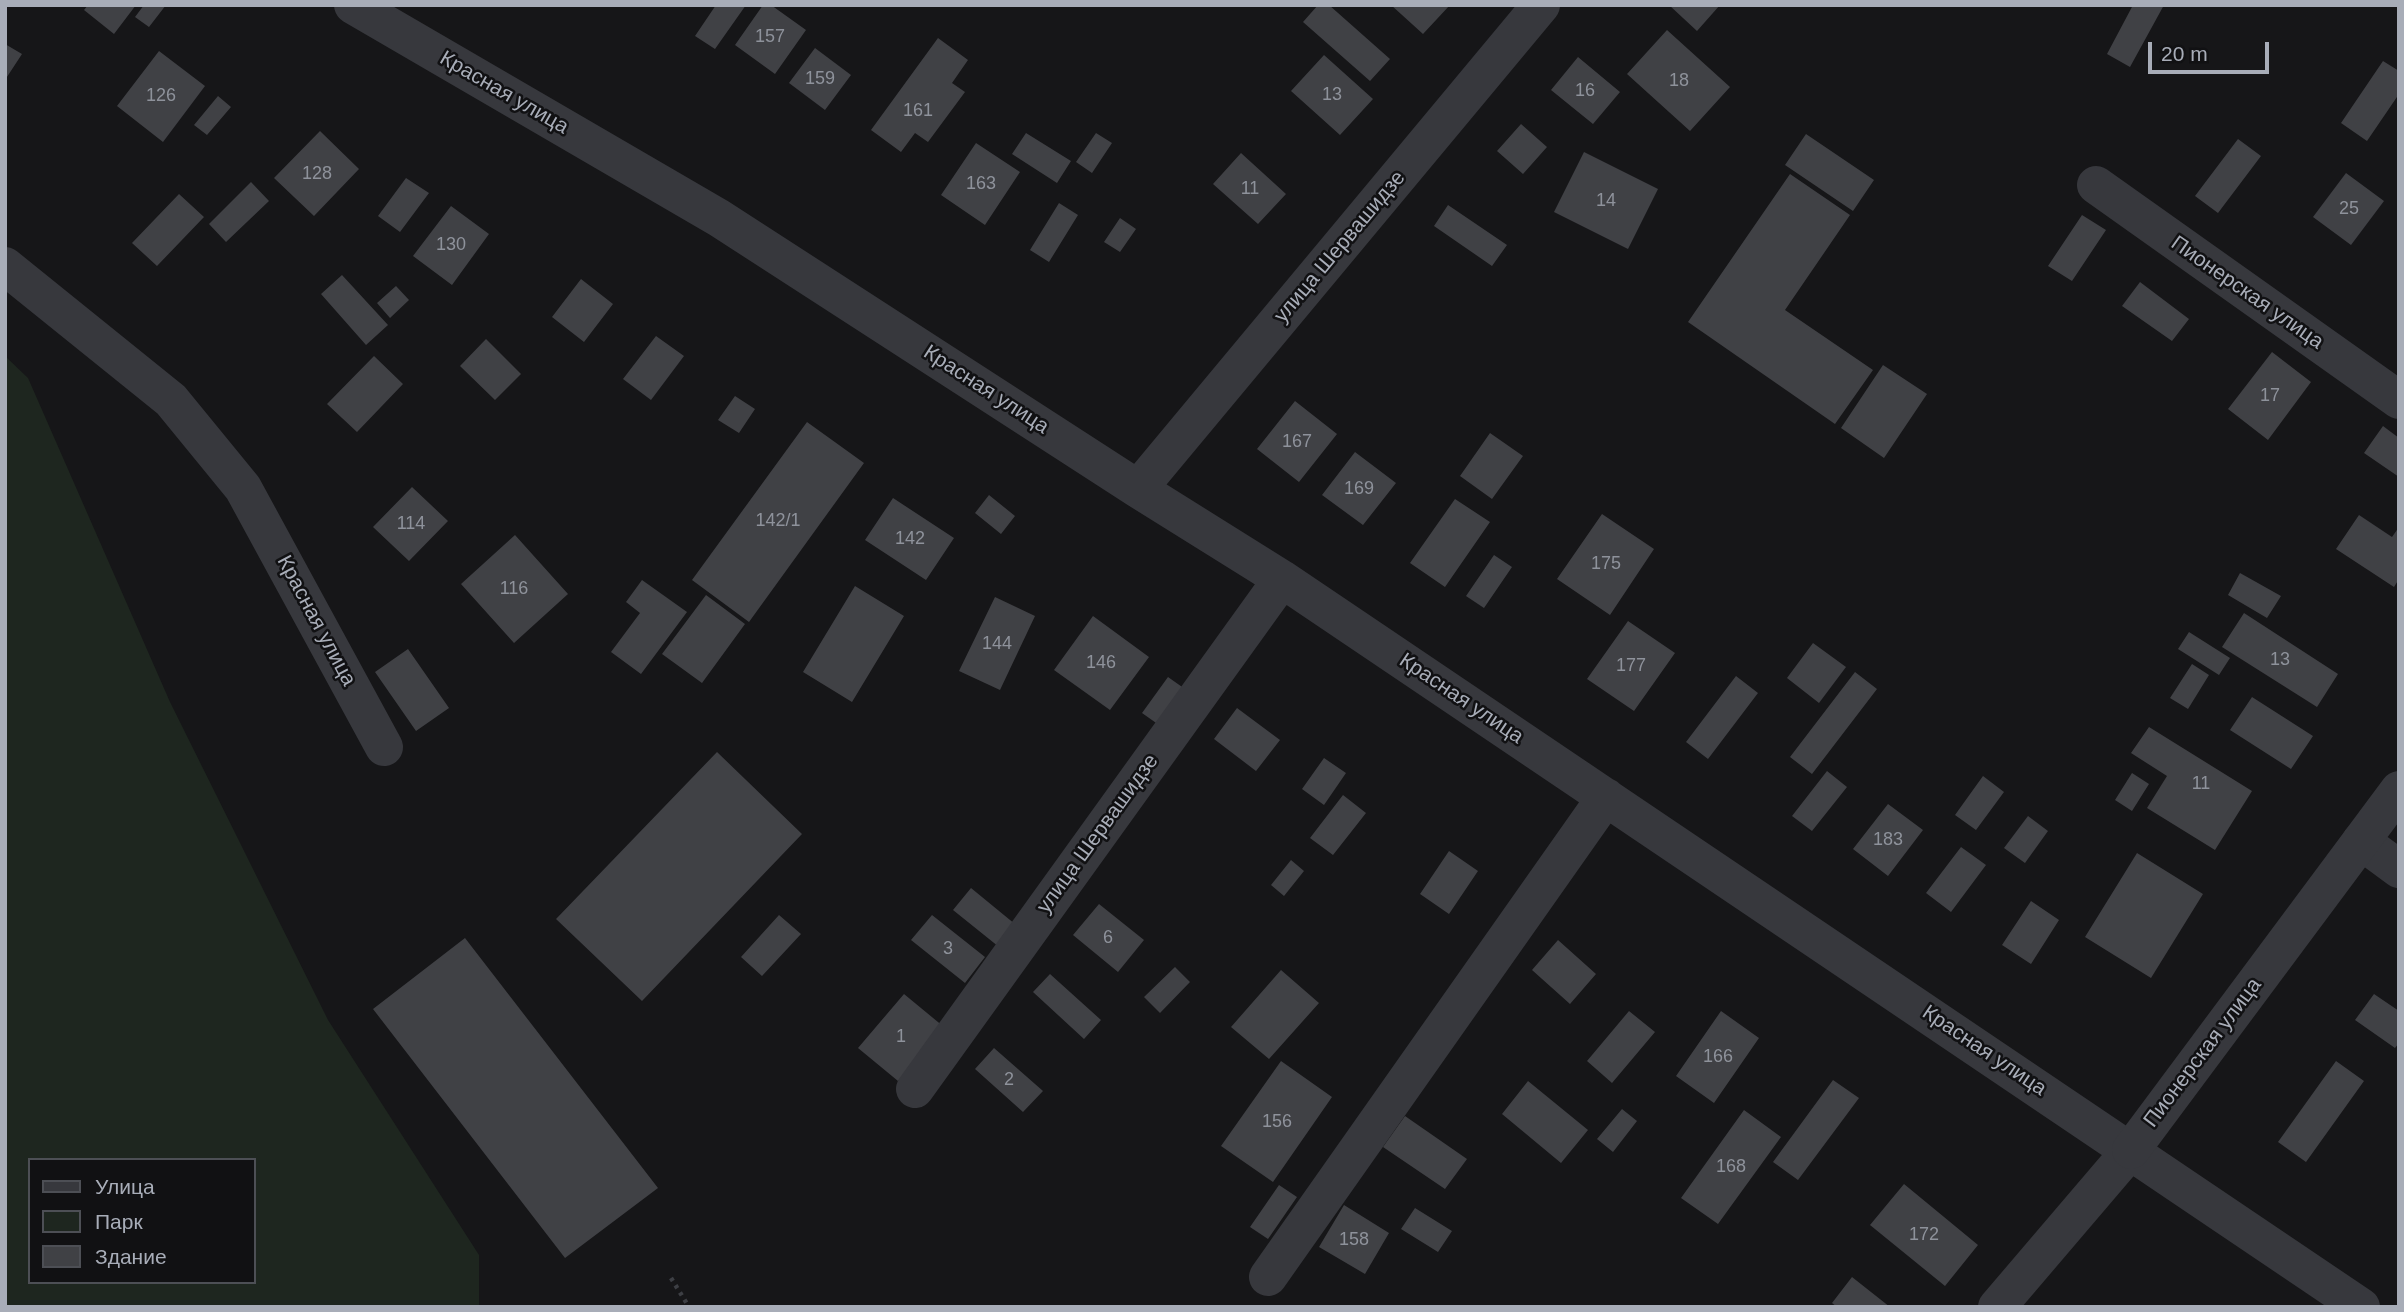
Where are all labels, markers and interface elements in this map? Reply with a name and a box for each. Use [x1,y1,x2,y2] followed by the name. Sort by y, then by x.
[755,26,785,48] house number: 157
[2152,28,2273,72] scale bar
[2161,42,2208,65] text: 20 m
[435,46,573,140] street label: Красная улица
[805,68,835,90] house number: 159
[1669,70,1689,92] house number: 18
[1575,80,1595,102] house number: 16
[1322,84,1342,106] house number: 13
[146,85,176,107] house number: 126
[903,100,933,122] house number: 161
[302,163,332,185] house number: 128
[1269,166,1411,328] street label: улица Шервашидзе
[966,173,996,195] house number: 163
[1241,178,1259,200] house number: 11
[1596,190,1616,212] house number: 14
[2339,198,2359,220] house number: 25
[2166,231,2328,355] street label: Пионерская улица
[436,234,466,256] house number: 130
[919,340,1053,440] street label: Красная улица
[2260,385,2280,407] house number: 17
[1282,431,1312,453] house number: 167
[1344,478,1374,500] house number: 169
[755,510,801,532] house number: 142/1
[397,513,425,535] house number: 114
[895,528,925,550] house number: 142
[271,551,361,691] street label: Красная улица
[1591,553,1621,575] house number: 175
[500,578,528,600] house number: 116
[982,633,1012,655] house number: 144
[1394,648,1528,750] street label: Красная улица
[2270,649,2290,671] house number: 13
[1086,652,1116,674] house number: 146
[1616,655,1646,677] house number: 177
[1032,749,1164,919] street label: улица Шервашидзе
[2192,773,2210,795] house number: 11
[1873,829,1903,851] house number: 183
[1103,927,1113,949] house number: 6
[943,938,953,960] house number: 3
[2139,973,2267,1133] street label: Пионерская улица
[1917,1000,2051,1102] street label: Красная улица
[896,1026,906,1048] house number: 1
[1703,1046,1733,1068] house number: 166
[1004,1069,1014,1091] house number: 2
[1262,1111,1292,1133] house number: 156
[1716,1156,1746,1178] house number: 168
[28,1158,256,1284] legend
[95,1175,155,1198] text: Улица
[95,1210,143,1233] text: Парк
[1909,1224,1939,1246] house number: 172
[1339,1229,1369,1251] house number: 158
[95,1245,167,1268] text: Здание

